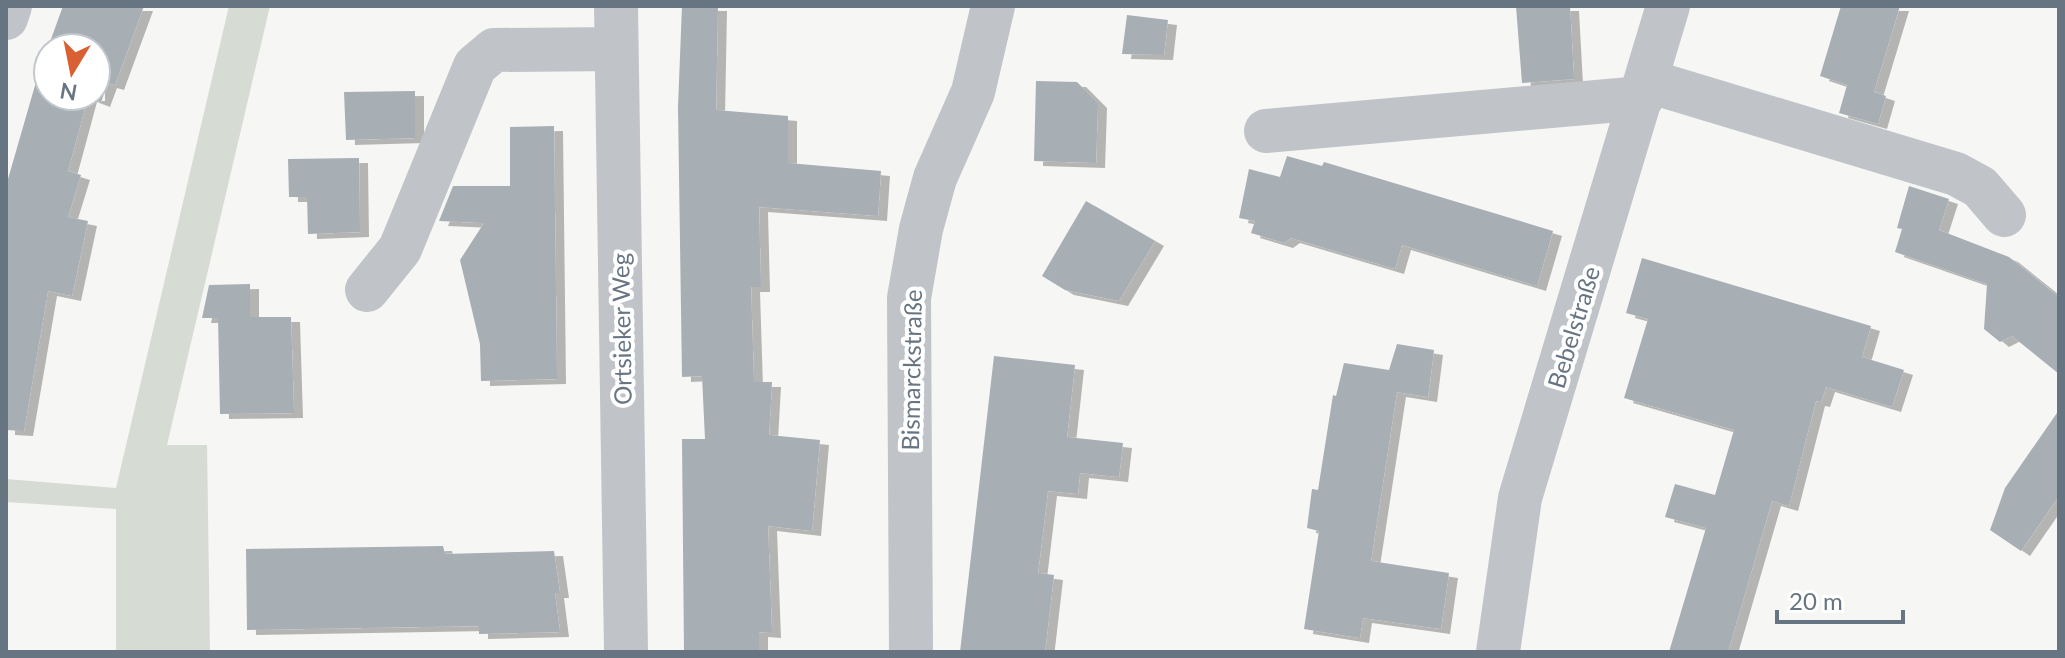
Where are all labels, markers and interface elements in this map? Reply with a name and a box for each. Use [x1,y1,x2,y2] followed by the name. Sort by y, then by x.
[32,32,112,112] north arrow
[58,77,79,107] text: N
[605,253,637,405] street label: Ortsieker Weg
[1541,263,1605,391] street label: Bebelstraße
[895,289,927,451] street label: Bismarckstraße
[1777,574,1903,624] scale bar
[1789,586,1843,615] text: 20 m

